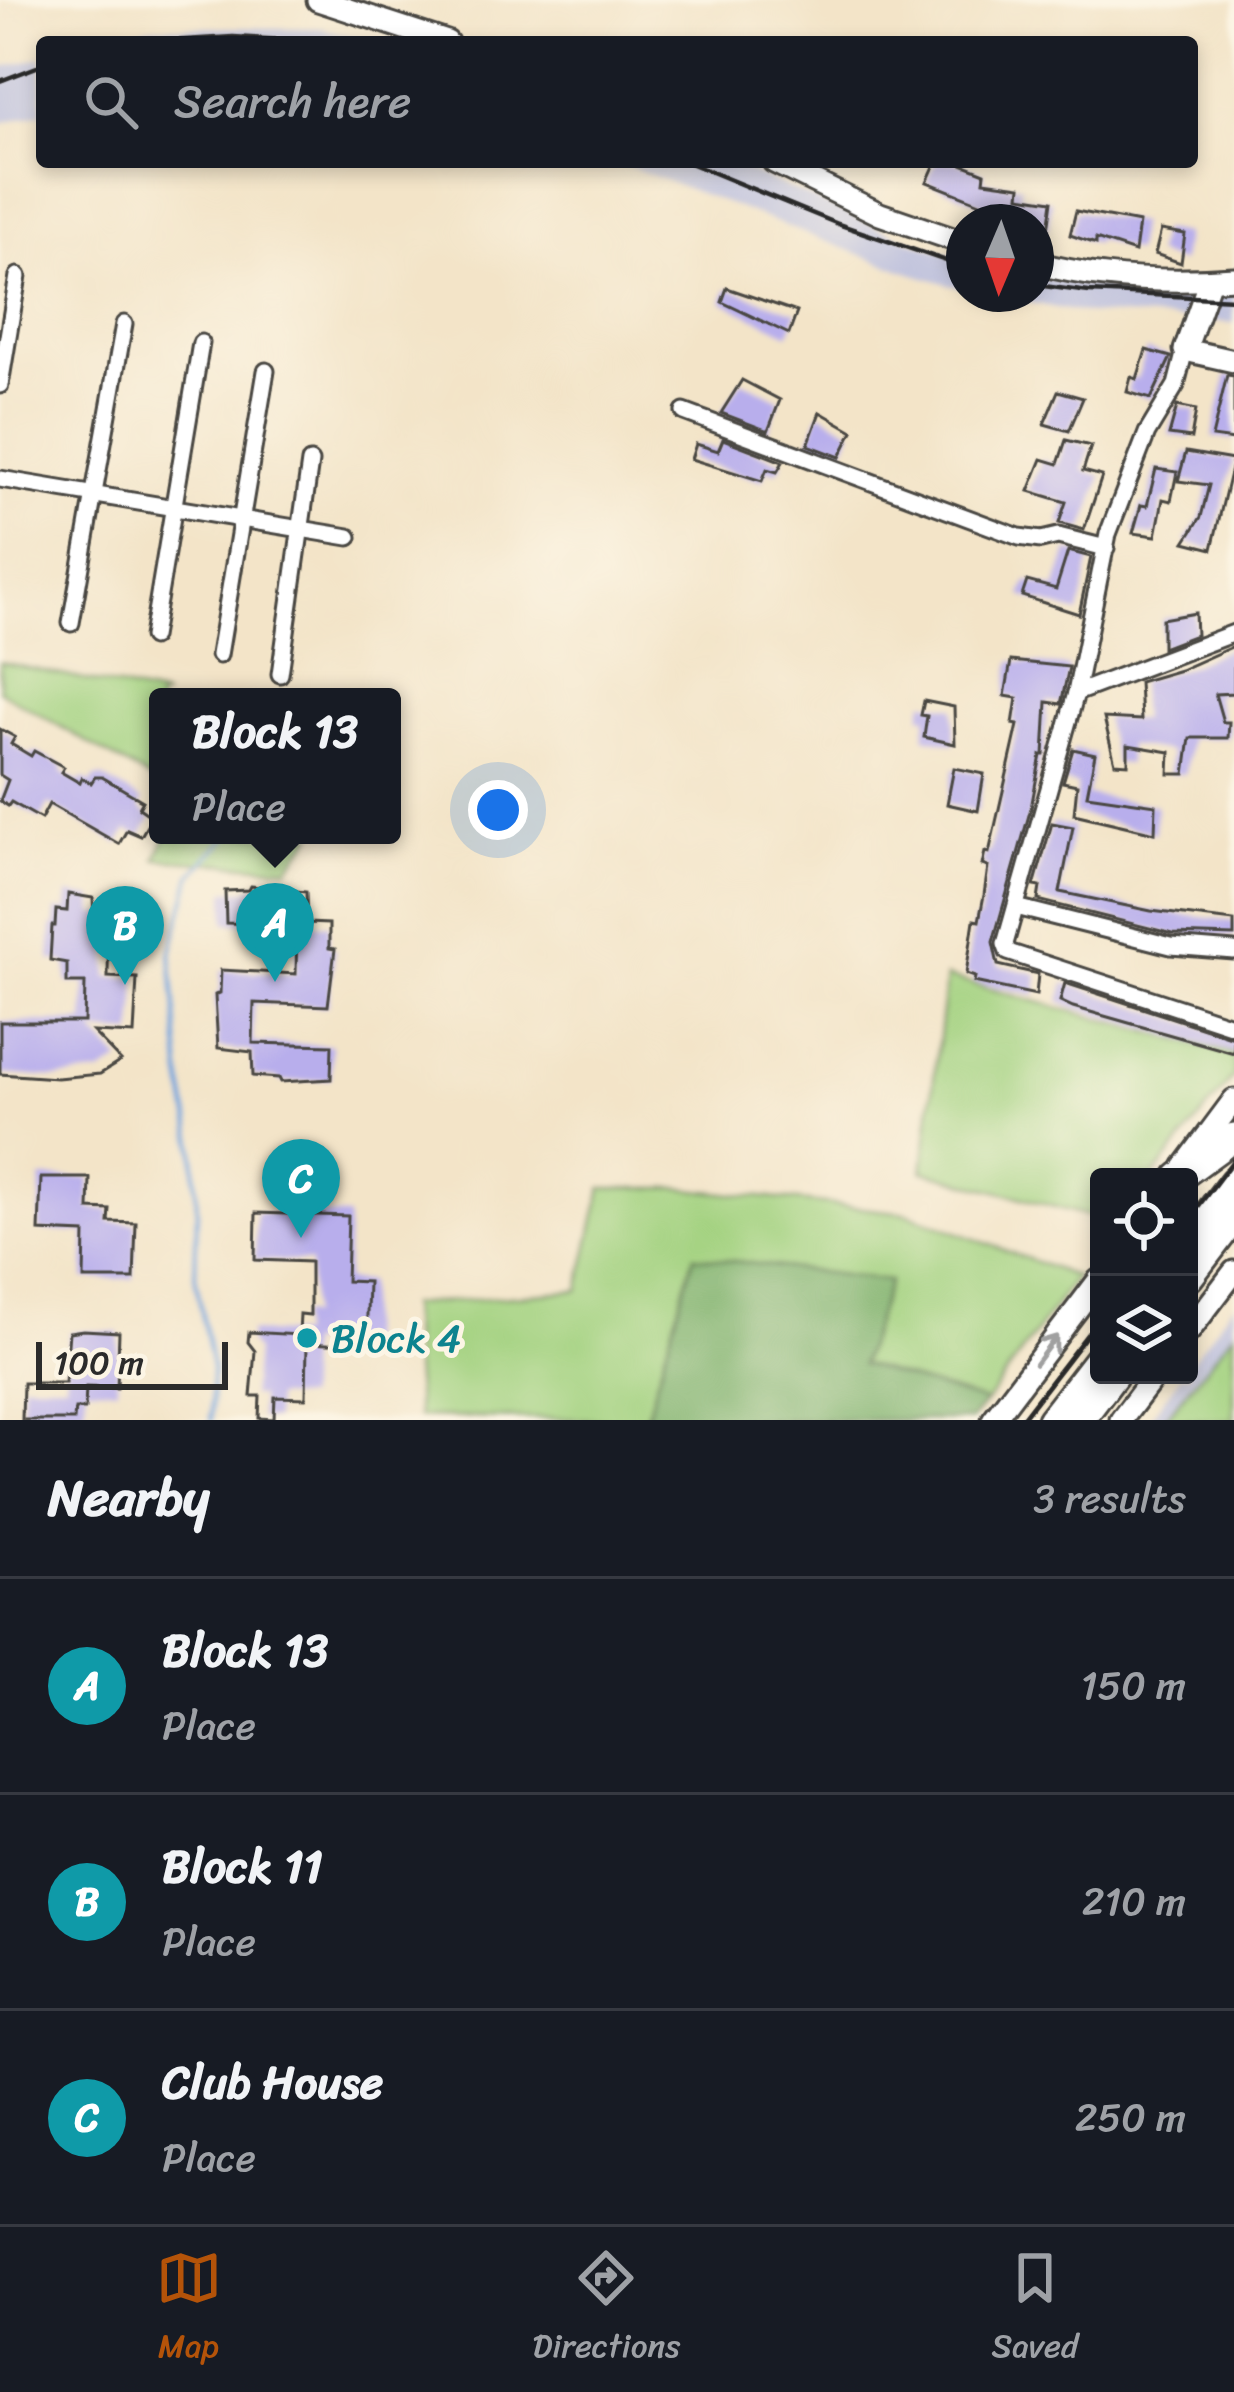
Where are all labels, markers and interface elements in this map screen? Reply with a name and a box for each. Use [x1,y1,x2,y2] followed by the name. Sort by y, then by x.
[36,36,1198,168] search box
[174,62,411,142] text: Search here
[78,69,144,135] icon: search
[946,204,1054,312] north arrow
[149,688,401,844] popup
[192,692,358,772] text: Block 13
[192,772,286,841] text: Place
[468,780,528,840] your location
[236,883,314,982] pin: A
[86,886,164,985] pin: B
[262,1139,340,1238] pin: C
[1090,1168,1198,1384] map controls
[1090,1168,1198,1276] button: locate
[1090,1276,1198,1384] button: layers
[331,1304,461,1373] place label: Block 4
[294,1325,320,1351] marker: Block 4
[54,1334,144,1392] text: 100 m
[1033,1334,1059,1367] one-way arrow
[36,1336,228,1389] scale bar
[48,1453,209,1543] text: Nearby
[1033,1464,1186,1533] text: 3 results
[162,1611,328,1691] text: Block 13
[74,1651,100,1720] text: A
[1081,1651,1186,1720] text: 150 m
[162,1691,256,1760] text: Place
[162,1827,323,1907] text: Block 11
[75,1867,99,1936] text: B
[1082,1867,1186,1936] text: 210 m
[162,1907,256,1976] text: Place
[162,2043,383,2123] text: Club House
[75,2083,99,2152] text: C
[1075,2083,1186,2152] text: 250 m
[162,2123,256,2192] text: Place
[156,2245,222,2375] tab: Map
[533,2245,680,2375] tab: Directions
[991,2245,1078,2375] tab: Saved

